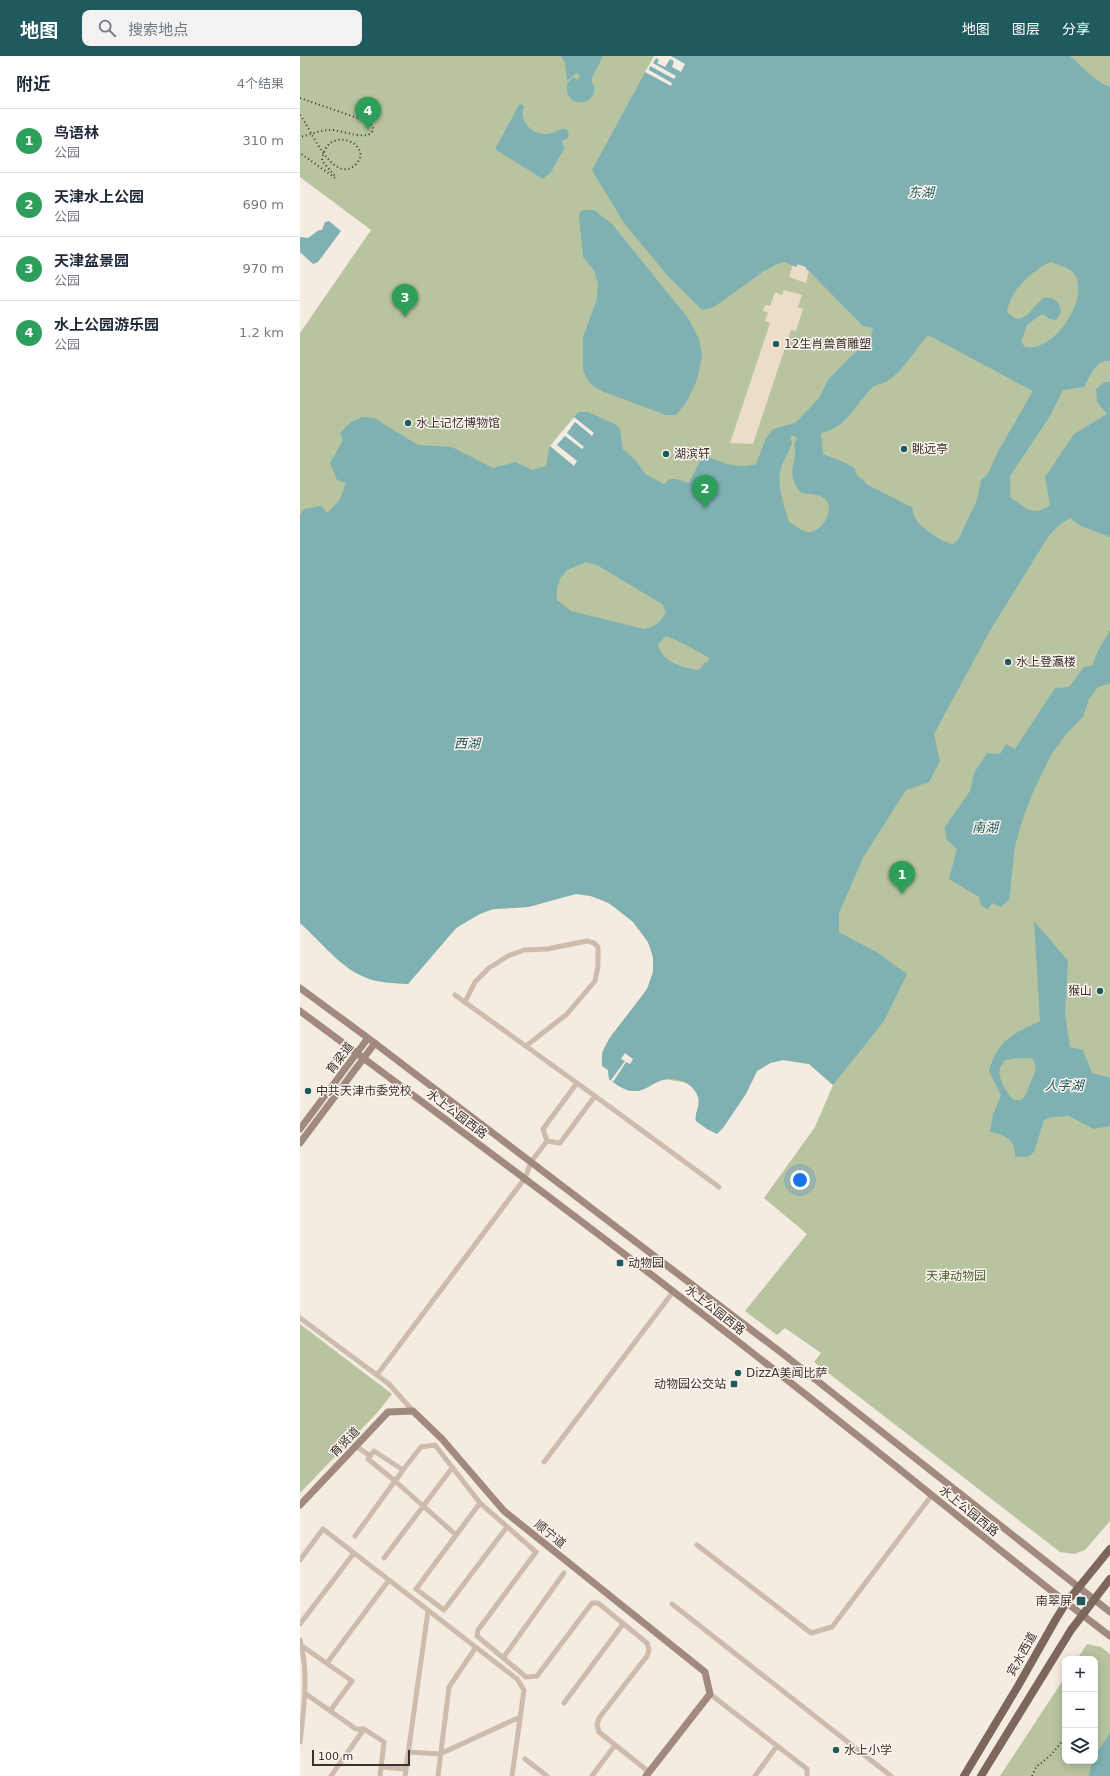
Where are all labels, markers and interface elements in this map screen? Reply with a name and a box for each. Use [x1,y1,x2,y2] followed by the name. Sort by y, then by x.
[82,10,362,46] search box
[96,17,118,39] icon: search
[20,19,58,41] text: 地图
[128,21,188,39] text: 搜索地点
[962,21,990,37] text: 地图
[1012,21,1040,37] text: 图层
[1062,21,1090,37] text: 分享
[16,74,50,94] text: 附近
[237,76,284,91] text: 4个结果
[355,97,381,130] pin: 4
[54,124,99,142] text: 鸟语林
[24,133,34,148] text: 1
[242,133,284,148] text: 310 m
[54,145,80,160] text: 公园
[908,185,936,200] water label: 东湖
[54,188,144,206] text: 天津水上公园
[24,197,34,212] text: 2
[242,197,284,212] text: 690 m
[54,209,80,224] text: 公园
[54,252,129,270] text: 天津盆景园
[24,261,34,276] text: 3
[242,261,284,276] text: 970 m
[54,273,80,288] text: 公园
[392,284,418,317] pin: 3
[54,316,159,334] text: 水上公园游乐园
[24,325,34,340] text: 4
[239,325,284,340] text: 1.2 km
[54,337,80,352] text: 公园
[784,337,871,351] place label: 12生肖兽首雕塑
[771,339,781,349] marker: 12生肖兽首雕塑
[416,416,500,430] place label: 水上记忆博物馆
[403,418,413,428] marker: 水上记忆博物馆
[912,442,948,456] place label: 眺远亭
[899,444,909,454] marker: 眺远亭
[674,447,710,461] place label: 湖滨轩
[661,449,671,459] marker: 湖滨轩
[692,475,718,508] pin: 2
[1016,655,1076,669] place label: 水上登瀛楼
[1003,657,1013,667] marker: 水上登瀛楼
[454,736,482,751] water label: 西湖
[972,820,1000,835] water label: 南湖
[889,861,915,894] pin: 1
[1068,984,1092,998] place label: 猴山
[1095,986,1105,996] marker: 猴山
[324,1039,356,1077] street label: 育梁道
[1044,1078,1085,1093] water label: 人字湖
[316,1084,412,1098] place label: 中共天津市委党校
[303,1086,313,1096] marker: 中共天津市委党校
[424,1087,490,1141] street label: 水上公园西路
[790,1170,810,1190] your location
[628,1256,664,1270] place label: 动物园
[615,1258,625,1268] marker: 动物园
[926,1269,986,1283] park label: 天津动物园
[682,1282,748,1338] street label: 水上公园西路
[746,1366,827,1380] place label: DizzA美闻比萨
[733,1368,743,1378] marker: DizzA美闻比萨
[654,1377,726,1391] place label: 动物园公交站
[729,1379,739,1389] marker: 动物园公交站
[327,1424,363,1460] street label: 育贤道
[937,1483,1001,1539] street label: 水上公园西路
[532,1517,568,1551] street label: 顺宁道
[1036,1594,1072,1608] place label: 南翠屏
[1075,1595,1087,1607] marker: 南翠屏
[1004,1630,1040,1678] street label: 宾水西道
[1062,1656,1098,1764] map controls
[1062,1656,1098,1692] button: +
[1062,1692,1098,1728] button: −
[1062,1728,1098,1764] button: layers
[844,1743,892,1757] place label: 水上小学
[831,1745,841,1755] marker: 水上小学
[312,1748,410,1767] scale bar
[318,1750,353,1763] text: 100 m

